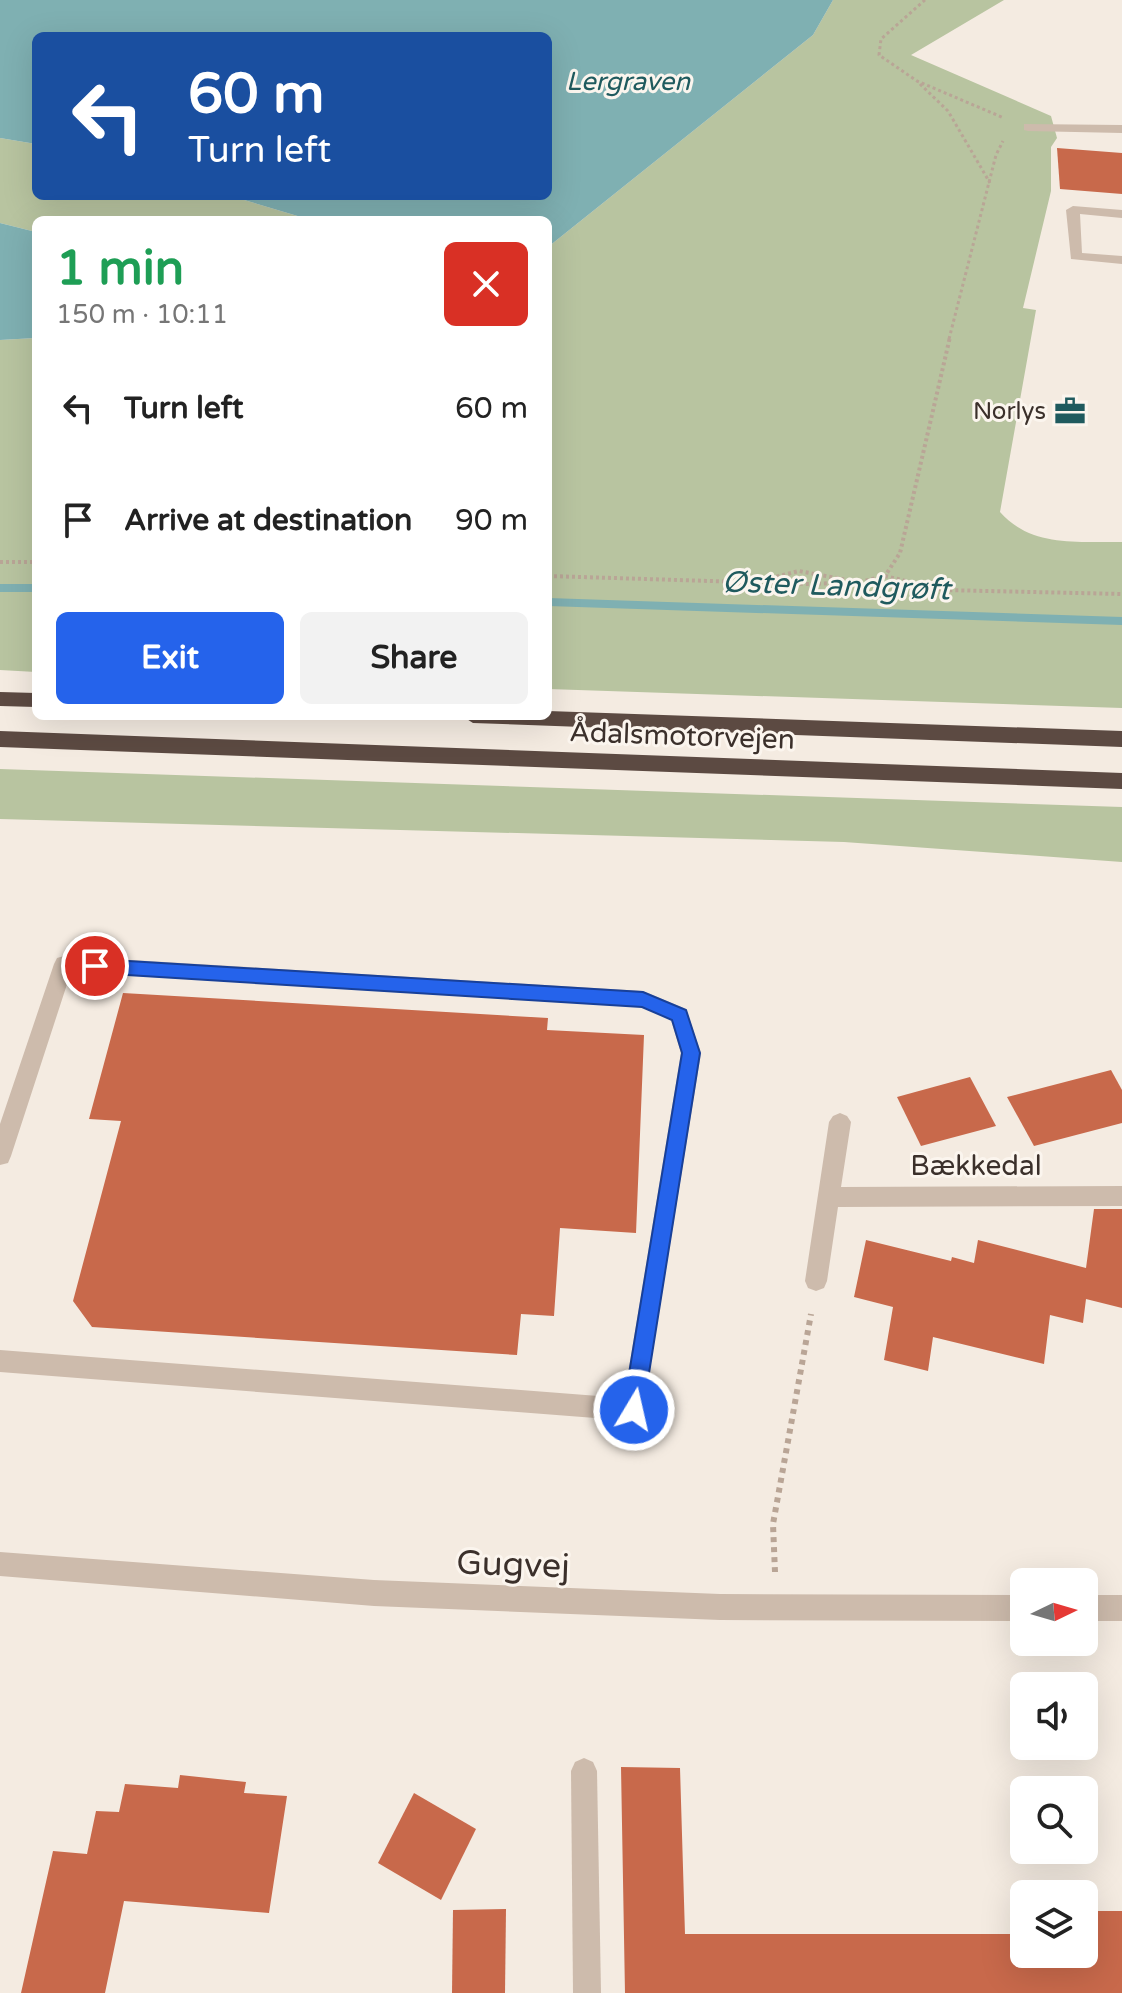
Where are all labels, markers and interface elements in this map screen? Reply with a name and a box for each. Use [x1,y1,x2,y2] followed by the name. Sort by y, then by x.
[188,61,324,128] text: 60 m
[56,64,160,168] icon: left
[566,66,691,97] water label: Lergraven
[188,129,331,172] text: Turn left
[56,240,184,298] text: 1 min
[444,242,528,326] button: close
[56,299,228,330] text: 150 m · 10:11
[56,386,100,430] icon: left
[124,390,243,427] text: Turn left
[455,390,528,427] text: 60 m
[1053,394,1087,428] office icon: Norlys
[973,397,1046,426] place label: Norlys
[56,498,100,542] icon: arrive
[124,502,412,539] text: Arrive at destination
[455,502,528,539] text: 90 m
[721,564,954,609] water label: Øster Landgrøft
[56,612,284,704] button: Exit
[300,612,528,704] button: Share
[569,714,795,757] street label: Ådalsmotorvejen
[61,932,129,1000] pin
[73,944,117,988] icon: arrive
[910,1149,1042,1183] street label: Bækkedal
[592,1368,676,1452] position arrow
[456,1543,570,1587] street label: Gugvej
[1010,1568,1098,1656] north arrow
[1010,1568,1098,1968] map controls
[1010,1672,1098,1760] button: sound
[1010,1776,1098,1864] button: search
[1010,1880,1098,1968] button: layers

